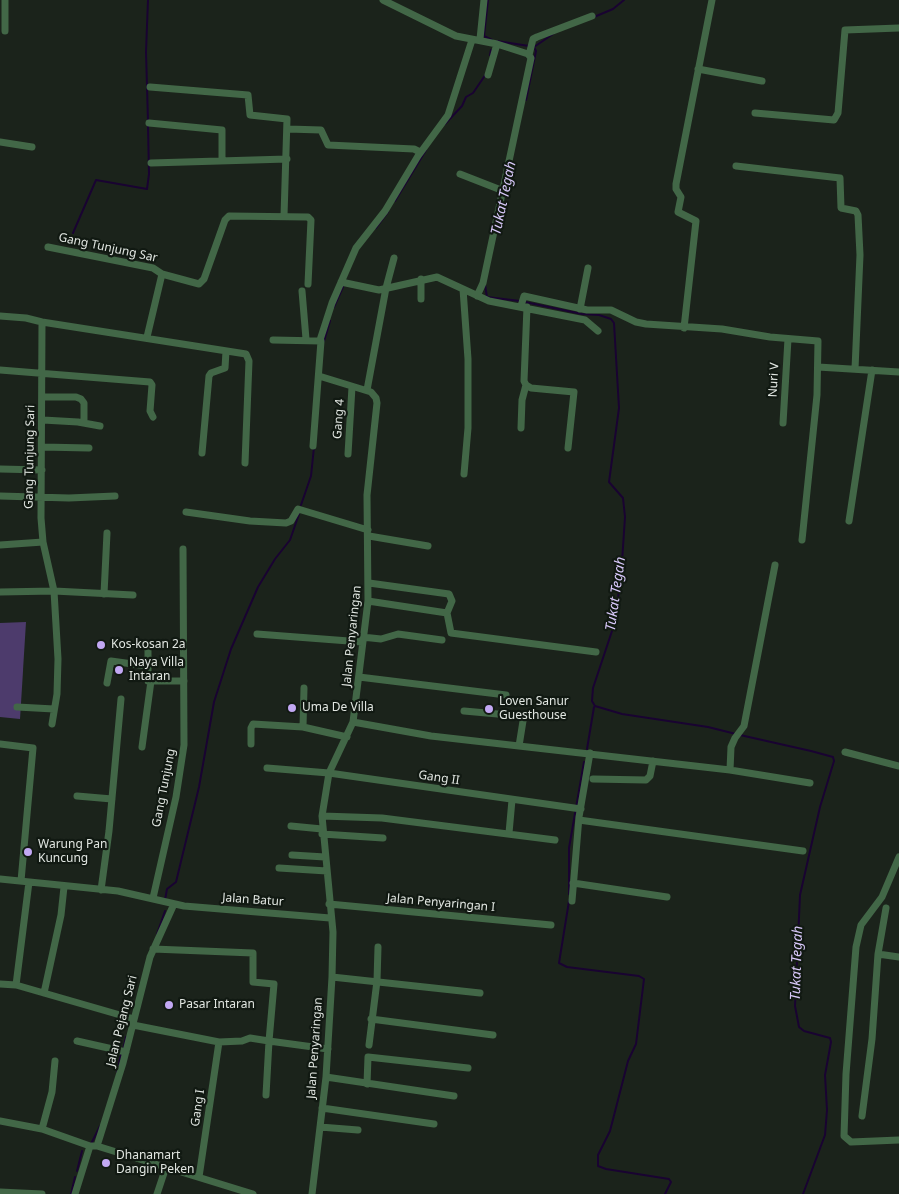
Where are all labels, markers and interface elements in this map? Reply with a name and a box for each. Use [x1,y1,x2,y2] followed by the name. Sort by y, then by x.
[488,160,520,236] water label: Tukat Tegah
[57,230,159,266] street label: Gang Tunjung Sar
[766,362,782,398] street label: Nuri V
[330,398,348,440] street label: Gang 4
[22,405,38,509] street label: Gang Tunjung Sari
[602,556,630,632] water label: Tukat Tegah
[340,585,364,687] street label: Jalan Penyaringan
[111,638,186,652] place label: Kos-kosan 2a
[95,639,107,651] marker: Kos-kosan 2a
[129,656,184,684] place label: Naya Villa Intaran
[113,664,125,676] marker: Naya Villa Intaran
[499,695,569,723] place label: Loven Sanur Guesthouse
[302,701,374,715] place label: Uma De Villa
[286,702,298,714] marker: Uma De Villa
[483,703,495,715] marker: Loven Sanur Guesthouse
[149,748,179,828] street label: Gang Tunjung
[417,768,461,788] street label: Gang II
[38,838,107,866] place label: Warung Pan Kuncung
[22,846,34,858] marker: Warung Pan Kuncung
[222,891,284,909] street label: Jalan Batur
[386,891,496,915] street label: Jalan Penyaringan I
[787,925,807,1001] water label: Tukat Tegah
[104,974,140,1068] street label: Jalan Pejang Sari
[304,997,326,1099] street label: Jalan Penyaringan
[179,998,255,1012] place label: Pasar Intaran
[163,999,175,1011] marker: Pasar Intaran
[188,1088,208,1128] street label: Gang I
[116,1149,195,1177] place label: Dhanamart Dangin Peken
[100,1157,112,1169] marker: Dhanamart Dangin Peken

